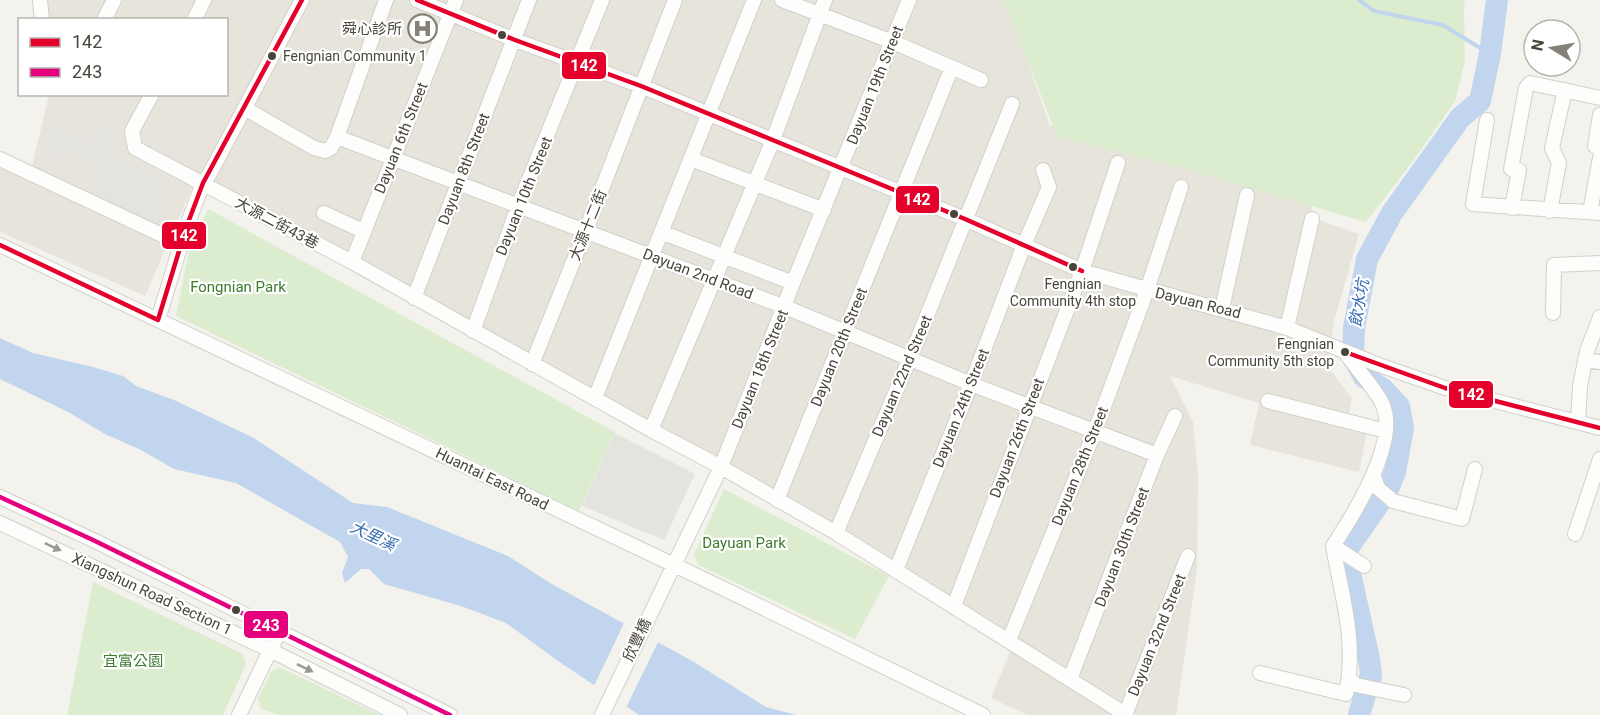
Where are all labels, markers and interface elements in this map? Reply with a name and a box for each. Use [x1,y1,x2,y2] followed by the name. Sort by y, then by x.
[407,13,439,45] hospital icon: 舜心診所
[18,18,228,96] legend
[1522,18,1582,78] north arrow
[342,20,402,38] place label: 舜心診所
[843,23,907,147] street label: Dayuan 19th Street
[496,29,508,41] unlabelled marker
[72,31,102,52] text: 142
[1527,38,1548,53] text: N
[283,48,427,64] place label: Fengnian Community 1
[266,50,278,62] marker: Fengnian Community 1
[561,51,607,80] line badge: 142
[570,56,598,75] text: 142
[72,61,102,82] text: 243
[370,80,432,196] street label: Dayuan 6th Street
[434,110,494,227] street label: Dayuan 8th Street
[492,134,556,258] street label: Dayuan 10th Street
[895,185,940,214] line badge: 142
[566,187,610,263] street label: 大源十二街
[903,190,931,209] text: 142
[232,193,322,253] street label: 大源二街43巷
[948,208,960,220] unlabelled marker
[161,221,207,250] line badge: 142
[170,226,198,245] text: 142
[640,245,756,303] street label: Dayuan 2nd Road
[1067,261,1079,273] marker: Fengnian Community 4th stop
[1010,276,1136,309] place label: Fengnian Community 4th stop
[1345,276,1373,328] water label: 飲水坑
[190,278,286,296] park label: Fongnian Park
[1153,284,1243,322] street label: Dayuan Road
[807,285,871,409] street label: Dayuan 20th Street
[728,307,792,431] street label: Dayuan 18th Street
[868,312,936,440] street label: Dayuan 22nd Street
[1208,336,1334,369] place label: Fengnian Community 5th stop
[929,346,993,470] street label: Dayuan 24th Street
[1339,346,1351,358] marker: Fengnian Community 5th stop
[986,376,1048,500] street label: Dayuan 26th Street
[1448,380,1494,409] line badge: 142
[1457,385,1485,404] text: 142
[1048,404,1112,528] street label: Dayuan 28th Street
[433,444,551,514] street label: Huantai East Road
[1091,485,1153,609] street label: Dayuan 30th Street
[347,517,401,556] water label: 大里溪
[702,534,786,552] park label: Dayuan Park
[45,543,62,552] one-way arrow
[69,549,235,639] street label: Xiangshun Road Section 1
[1124,571,1190,699] street label: Dayuan 32nd Street
[230,604,242,616] unlabelled marker
[243,610,289,639] line badge: 243
[252,616,280,635] text: 243
[619,616,655,664] street label: 欣豐橋
[103,652,163,670] park label: 宜富公園
[296,663,313,672] one-way arrow

